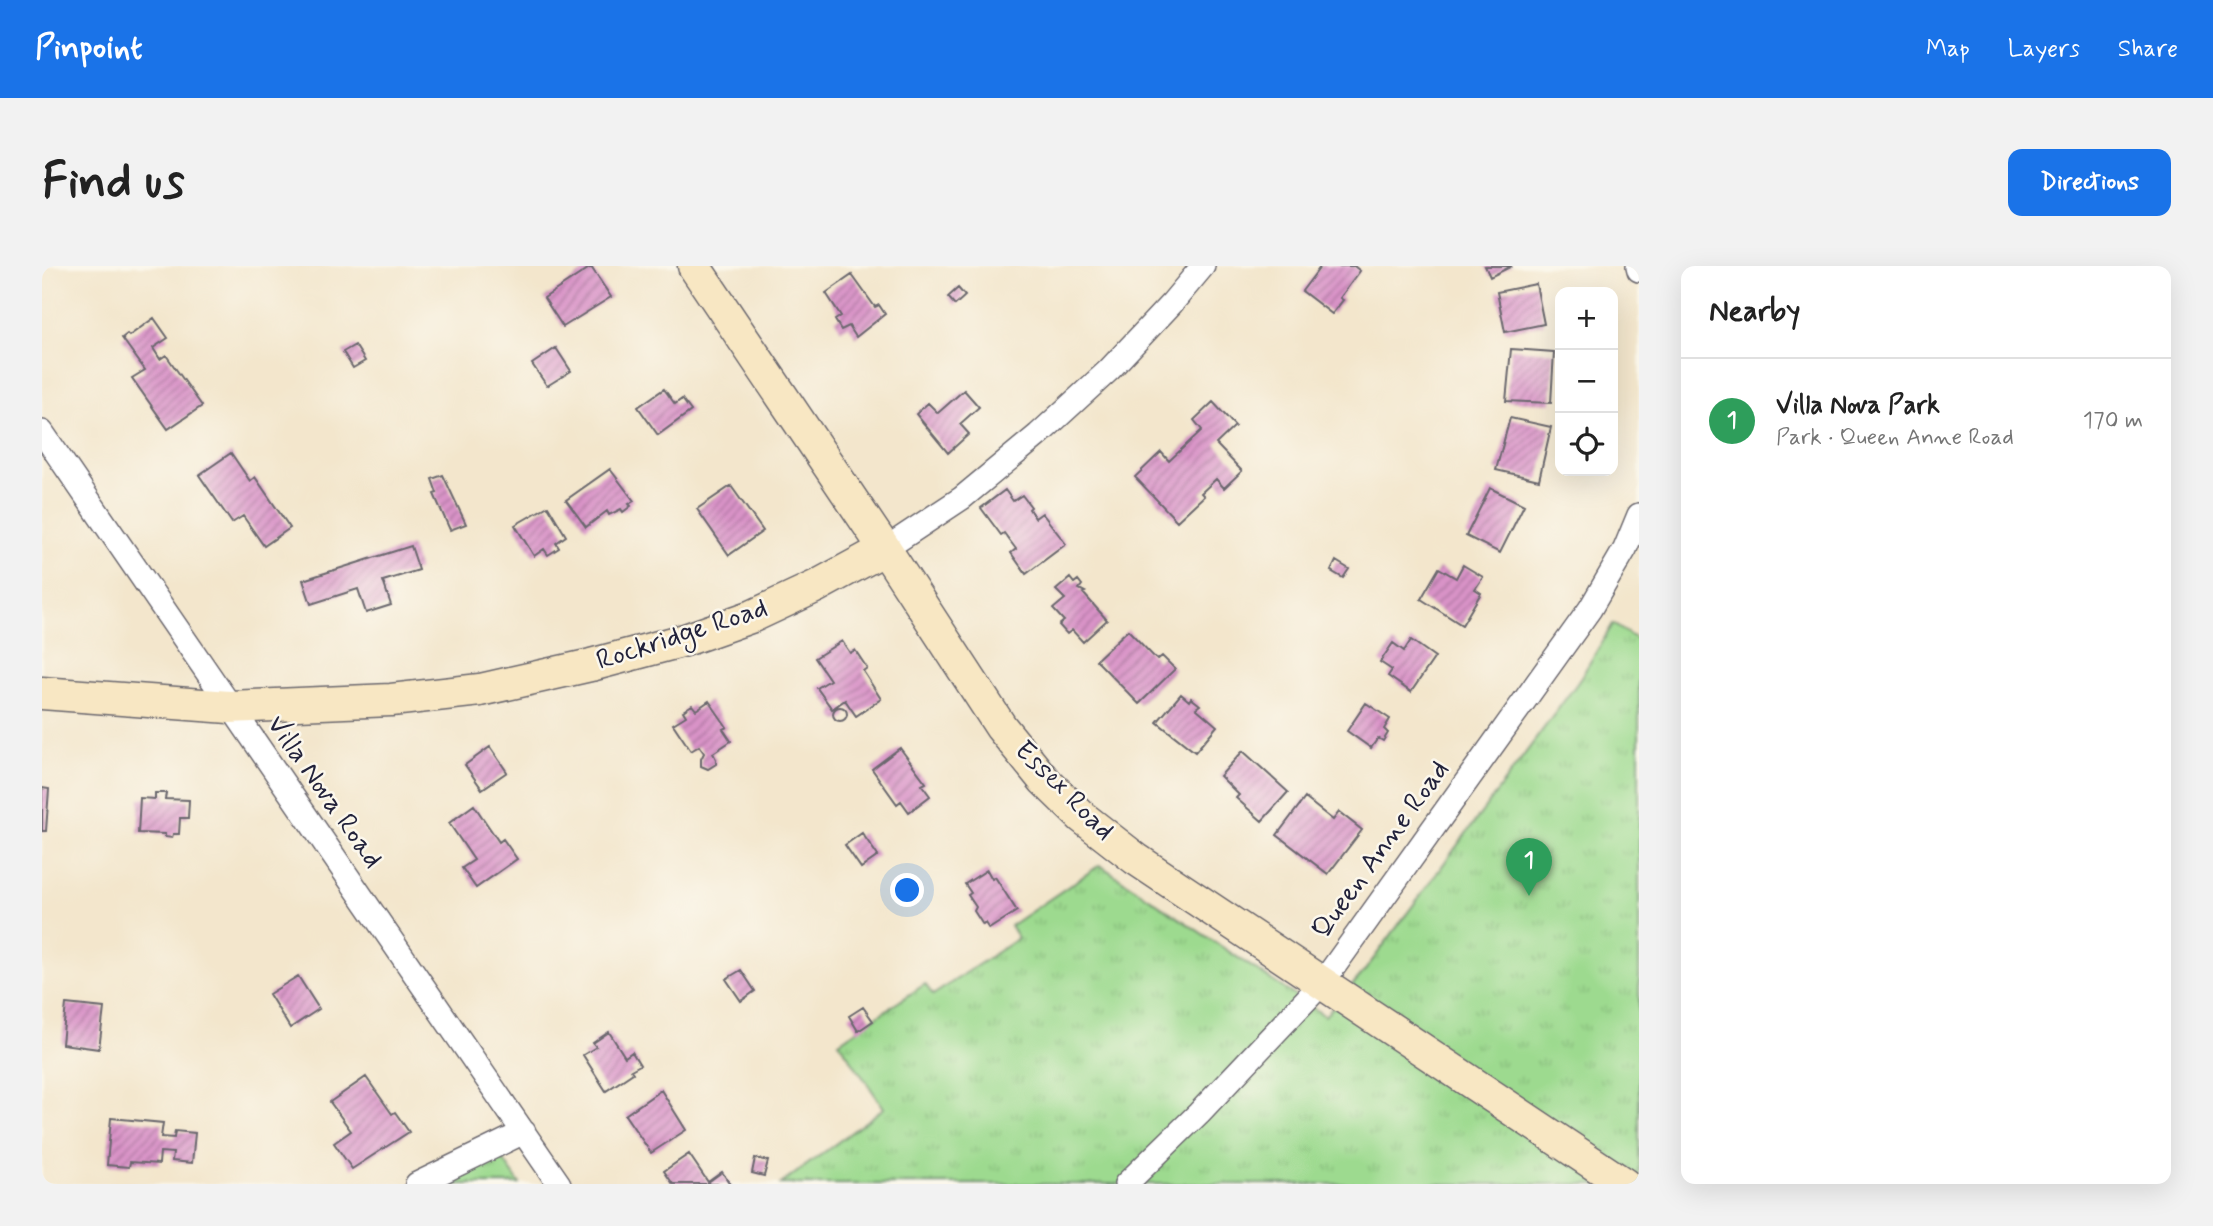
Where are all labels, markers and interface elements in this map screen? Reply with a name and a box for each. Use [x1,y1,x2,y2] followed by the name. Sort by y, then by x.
[35,27,143,71] text: Pinpoint
[1926,34,1970,65] text: Map
[2008,34,2080,65] text: Layers
[2118,34,2178,65] text: Share
[2008,149,2171,216] button: Directions
[42,150,185,215] text: Find us
[1555,287,1618,476] map controls
[1555,287,1618,350] button: +
[1709,292,1800,331] text: Nearby
[1555,350,1618,413] button: −
[1776,389,1940,423] text: Villa Nova Park
[1727,406,1737,436] text: 1
[2083,406,2143,436] text: 170 m
[1555,413,1618,476] button: locate
[1776,423,2014,453] text: Park · Queen Anne Road
[592,590,773,682] street label: Rockridge Road
[257,708,391,876] street label: Villa Nova Road
[1006,733,1122,849] street label: Essex Road
[1304,753,1458,947] street label: Queen Anne Road
[1506,838,1552,896] pin: 1
[890,873,924,907] your location

